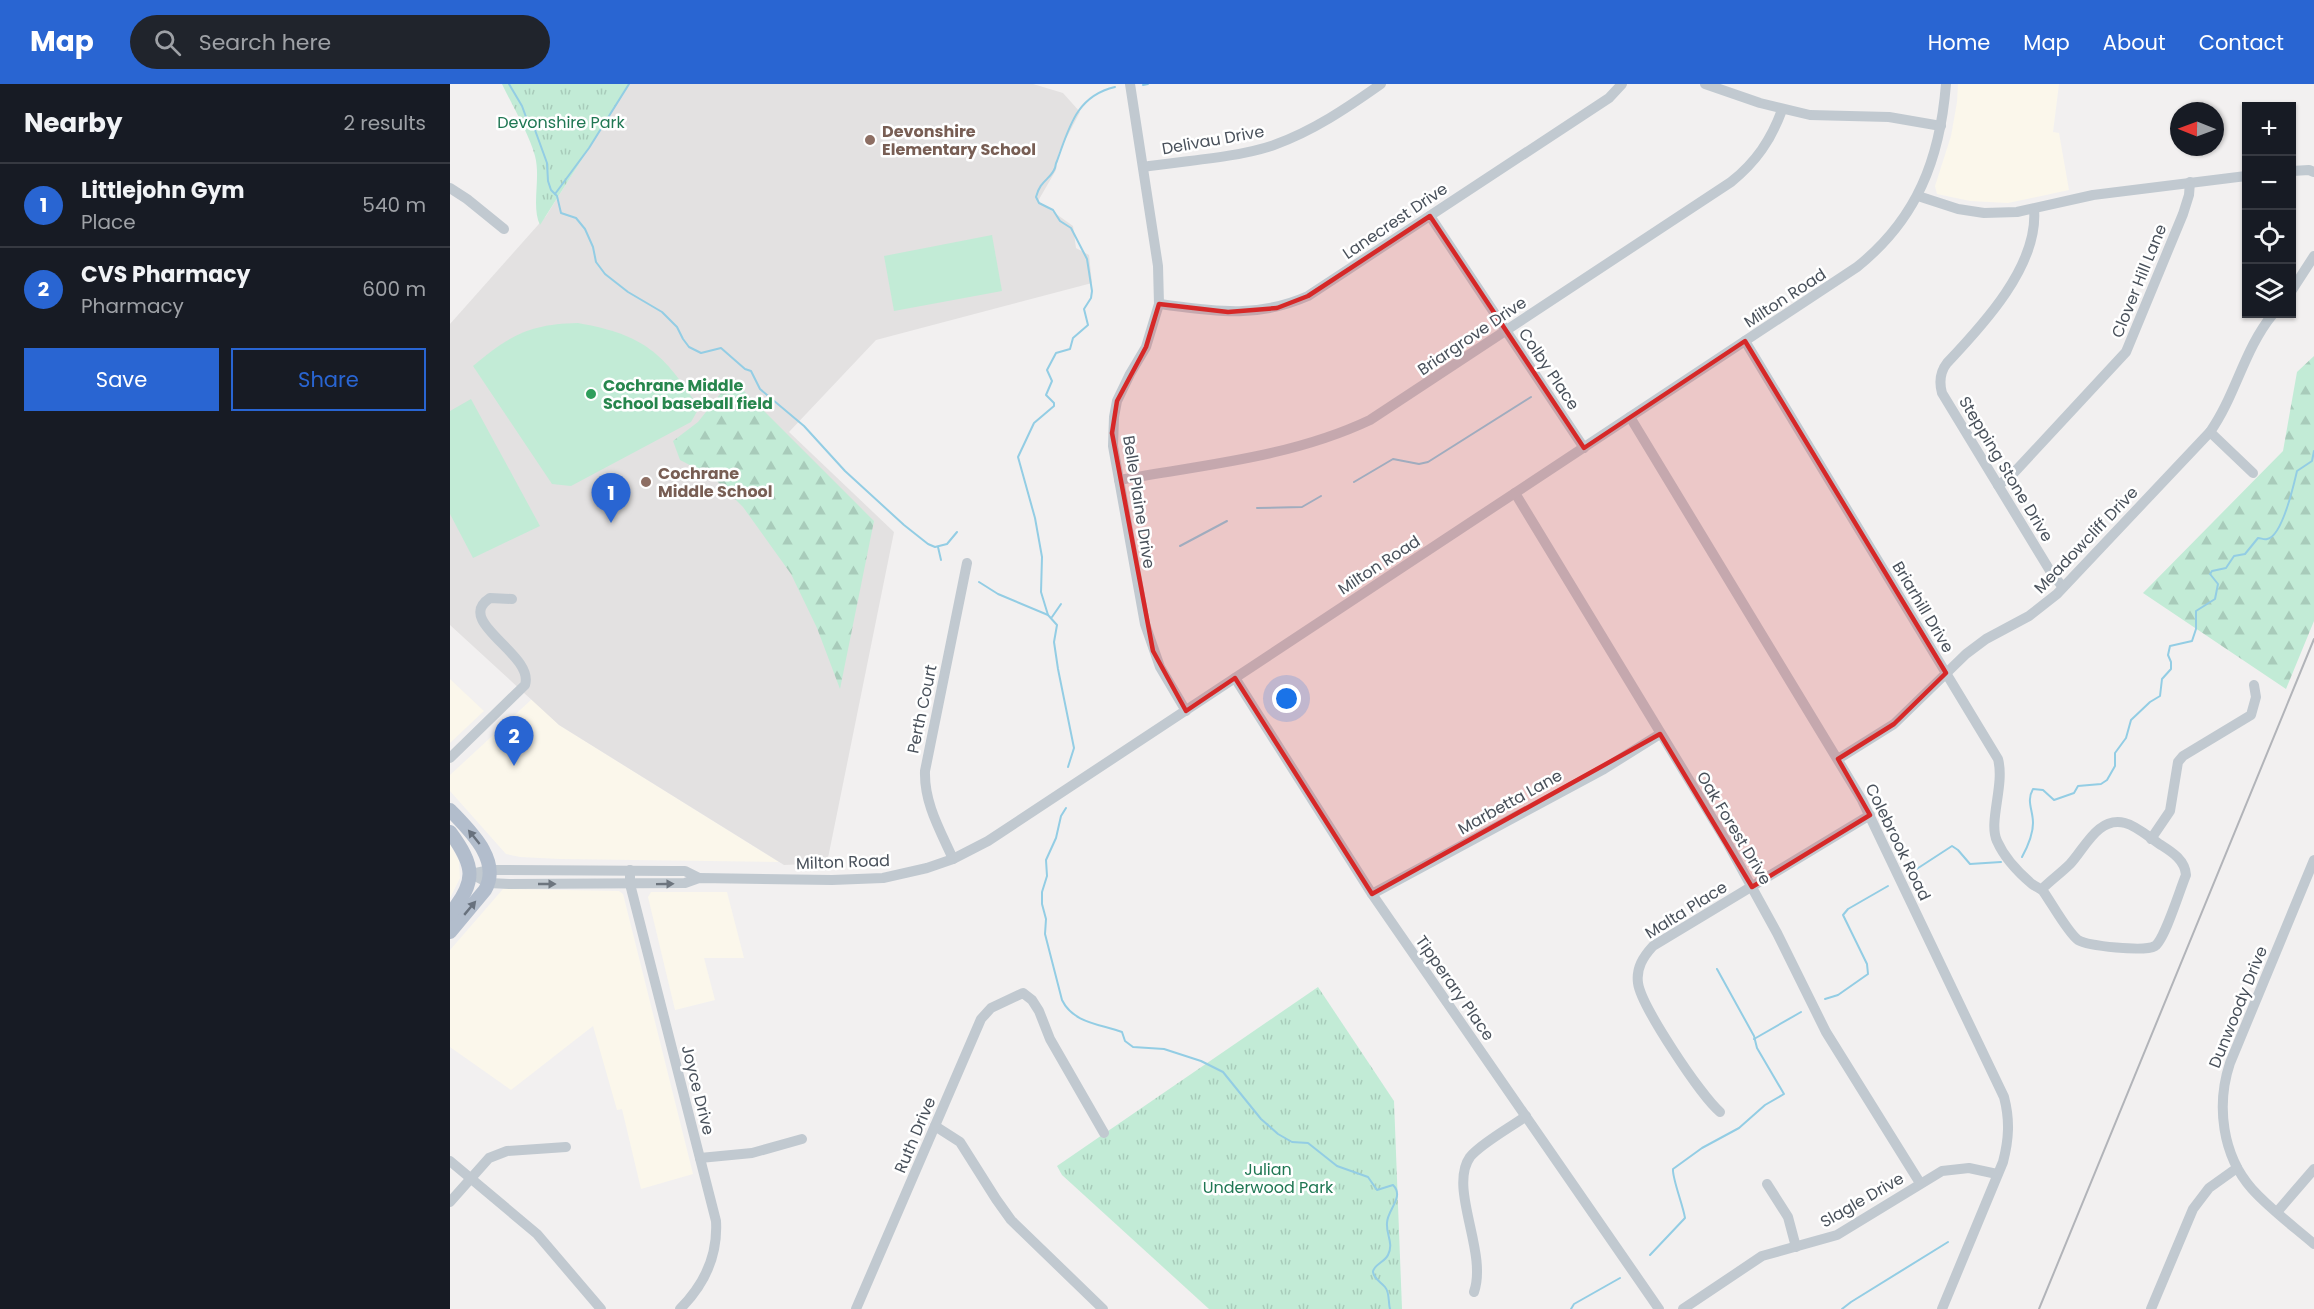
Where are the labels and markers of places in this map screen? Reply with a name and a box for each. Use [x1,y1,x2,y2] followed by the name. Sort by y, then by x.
[882,120,1036,161] place label: Devonshire Elementary School
[863,133,877,147] marker: Devonshire Elementary School
[603,374,773,415] place label: Cochrane Middle School baseball field
[584,387,598,401] marker: Cochrane Middle School baseball field
[658,462,773,503] place label: Cochrane Middle School
[592,474,630,523] pin: 1
[639,475,653,489] marker: Cochrane Middle School
[494,716,534,766] pin: 2

